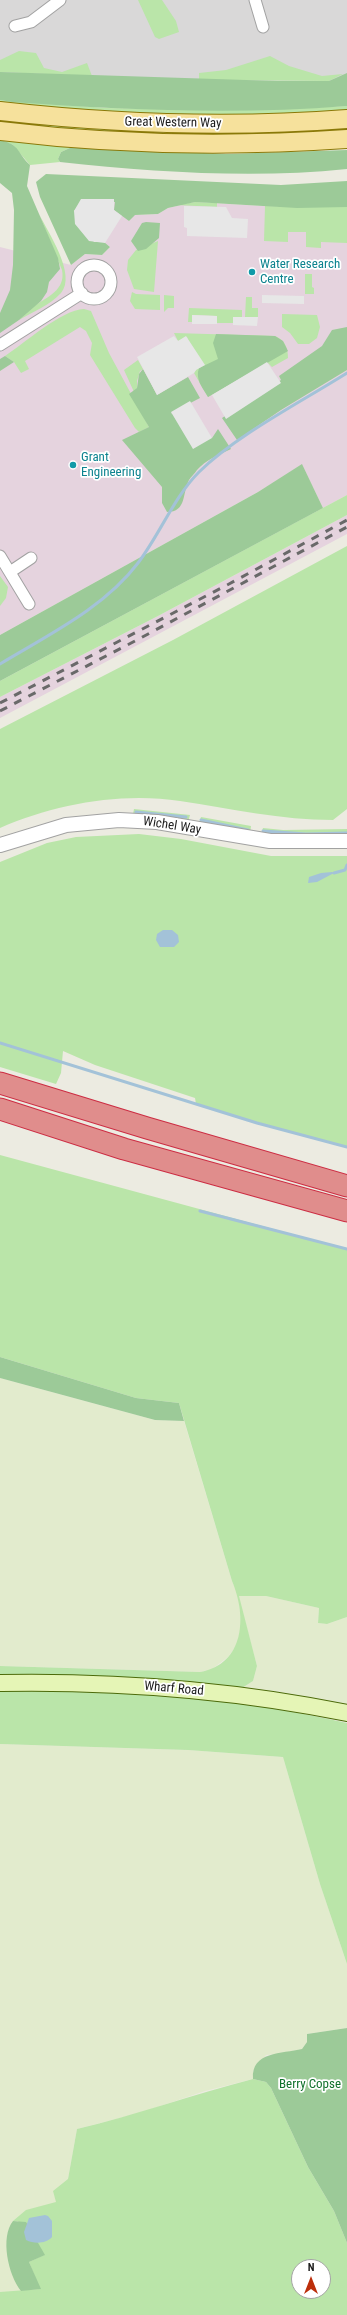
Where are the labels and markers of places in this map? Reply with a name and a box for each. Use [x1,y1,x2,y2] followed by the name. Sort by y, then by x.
[260,257,340,288] place label: Water Research Centre
[247,267,257,277] marker: Water Research Centre
[81,450,141,481] place label: Grant Engineering
[68,460,78,470] marker: Grant Engineering

